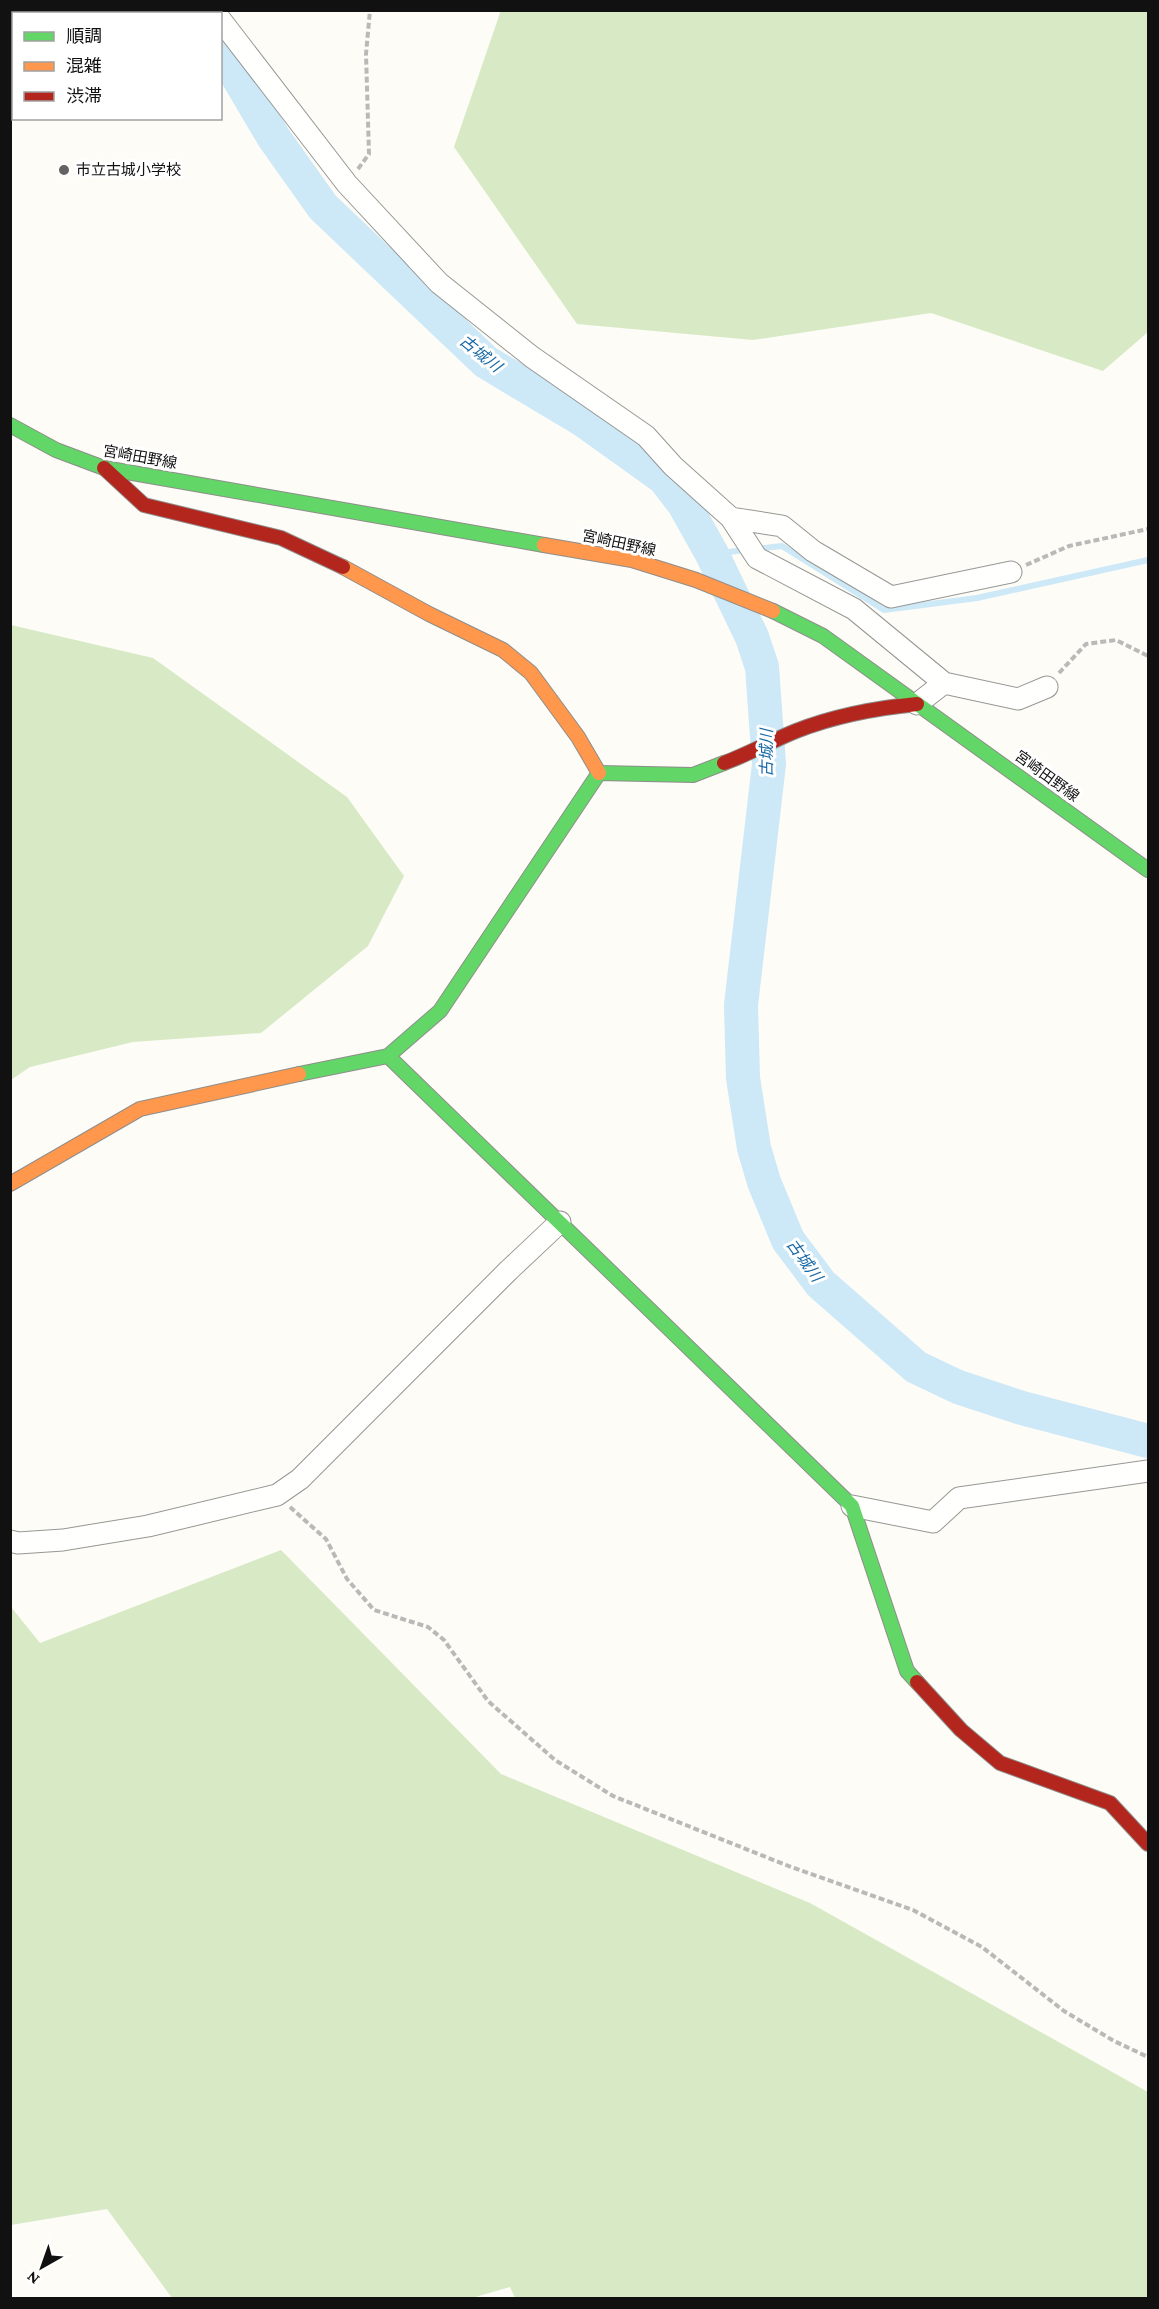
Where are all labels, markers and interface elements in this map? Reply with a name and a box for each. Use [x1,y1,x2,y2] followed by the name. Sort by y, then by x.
[12,12,222,120] legend
[66,26,102,46] text: 順調
[66,56,102,76] text: 混雑
[66,86,102,106] text: 渋滞
[76,162,181,178] place label: 市立古城小学校
[57,163,71,177] marker: 市立古城小学校
[457,332,506,376] water label: 古城川
[102,443,178,471] street label: 宮崎田野線
[581,527,657,559] street label: 宮崎田野線
[758,727,775,777] water label: 古城川
[1012,747,1082,805] street label: 宮崎田野線
[784,1236,827,1286] water label: 古城川
[12,2237,72,2297] north arrow
[23,2268,42,2288] text: N

